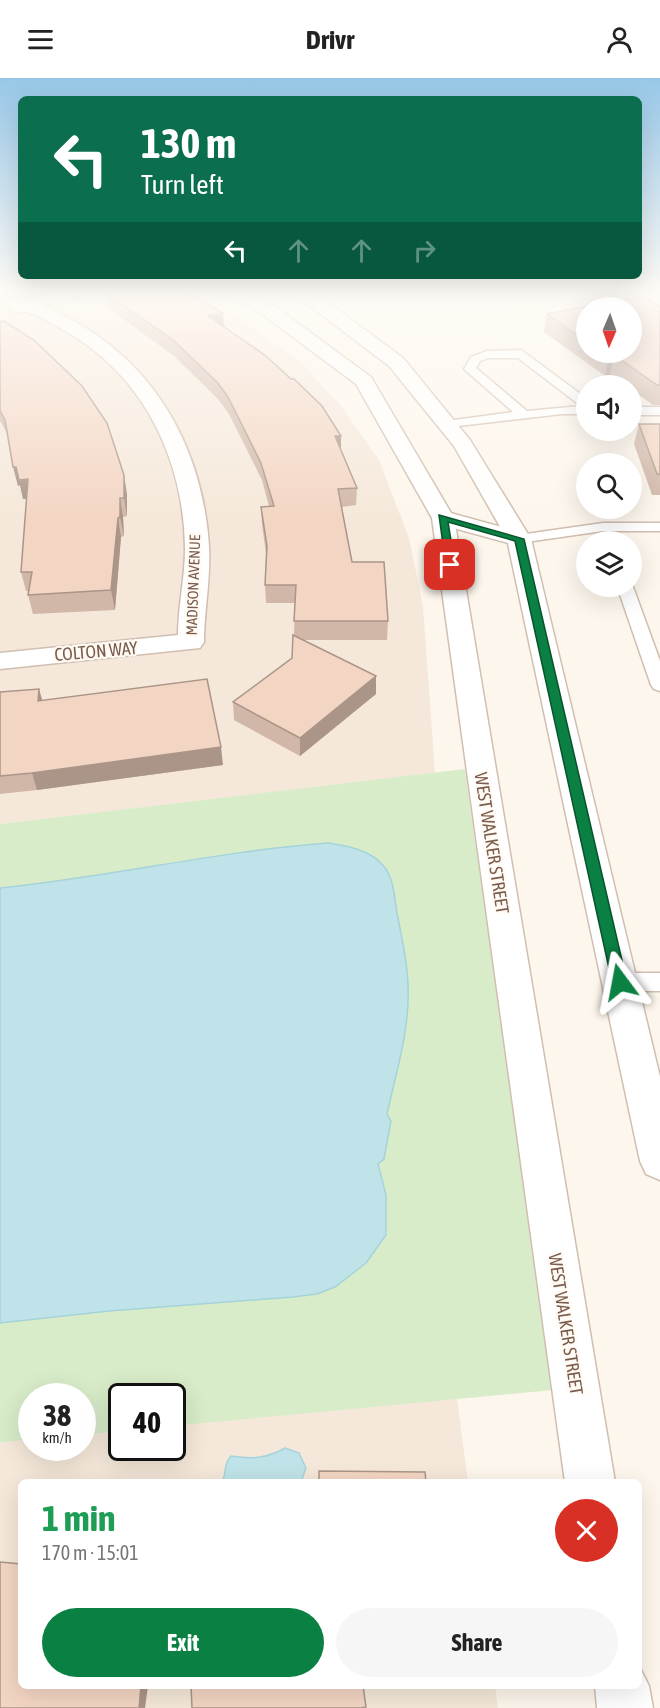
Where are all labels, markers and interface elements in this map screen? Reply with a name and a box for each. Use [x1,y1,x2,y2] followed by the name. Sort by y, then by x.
[24,23,57,56] icon: menu
[603,23,636,56] icon: person
[306,24,354,55] text: Drivr
[141,119,236,167] text: 130 m
[42,120,120,198] icon: left
[141,169,224,200] text: Turn left
[219,234,252,267] icon: left
[282,234,315,267] icon: ahead
[345,234,378,267] icon: ahead
[408,234,441,267] icon: right
[576,297,642,363] north arrow
[576,297,642,597] map controls
[576,375,642,441] button: sound
[576,453,642,519] button: search
[576,531,642,597] button: layers
[183,534,203,636] street label: MADISON AVENUE
[424,539,475,590] pin
[433,548,466,581] icon: arrive
[54,637,138,665] street label: COLTON WAY
[470,771,514,915] street label: WEST WALKER STREET
[588,950,652,1014] position arrow
[544,1252,588,1396] street label: WEST WALKER STREET
[108,1383,186,1461] speed limit sign: 40
[43,1398,71,1432] text: 38
[42,1429,72,1446] text: km/h
[42,1497,116,1539] text: 1 min
[555,1499,618,1562] button: close
[42,1541,139,1564] text: 170 m · 15:01
[42,1608,324,1677] button: Exit
[336,1608,618,1677] button: Share

